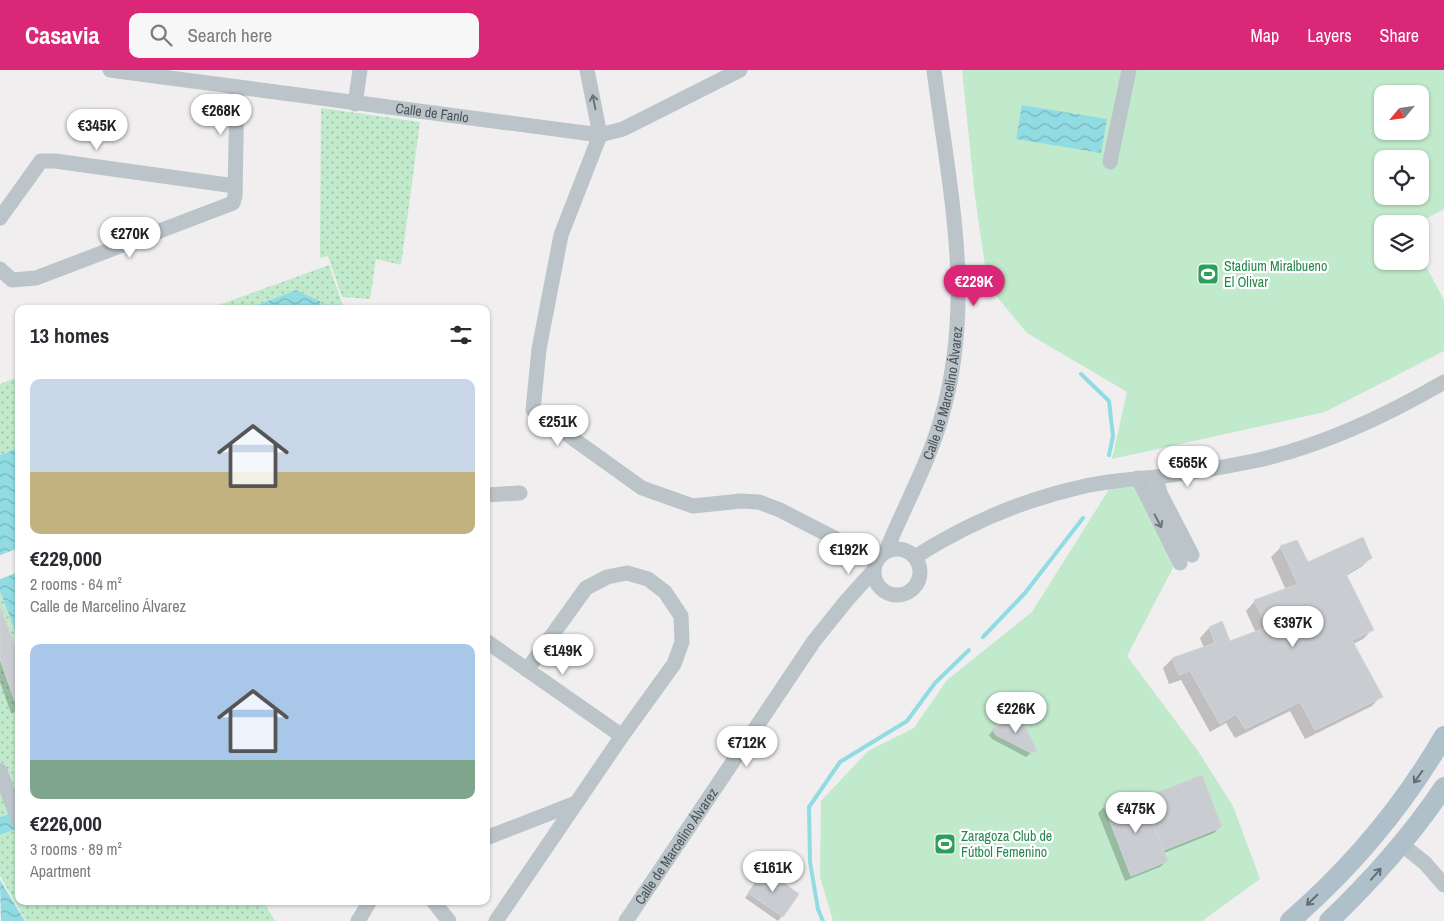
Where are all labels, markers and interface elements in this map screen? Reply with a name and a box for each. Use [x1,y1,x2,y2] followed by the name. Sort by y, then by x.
[129,13,479,58] search box
[25,19,99,51] text: Casavia
[147,21,175,49] icon: search
[187,22,272,48] text: Search here
[1251,23,1279,48] text: Map
[1307,23,1352,48] text: Layers
[1380,23,1419,48] text: Share
[1374,85,1429,140] north arrow
[1374,85,1429,270] map controls
[186,93,256,136] pin: €268K
[589,95,599,111] one-way arrow
[202,99,240,121] text: €268K
[395,99,470,126] street label: Calle de Fanlo
[62,108,132,151] pin: €345K
[78,114,116,136] text: €345K
[1374,150,1429,205] button: locate
[1374,215,1429,270] button: layers
[95,216,165,259] pin: €270K
[111,222,149,244] text: €270K
[1224,257,1327,291] place label: Stadium Miralbueno El Olivar
[1196,262,1220,286] sports icon: Stadium Miralbueno El Olivar
[939,264,1009,307] pin: €229K
[955,270,993,292] text: €229K
[30,321,109,350] text: 13 homes
[447,321,475,349] icon: filters
[918,325,966,462] street label: Calle de Marcelino Álvarez
[523,404,593,447] pin: €251K
[539,410,577,432] text: €251K
[208,411,298,501] icon: home
[1153,446,1223,488] pin: €565K
[1169,451,1207,473] text: €565K
[1153,513,1163,528] one-way arrow
[814,532,884,575] pin: €192K
[830,538,868,560] text: €192K
[30,544,102,573] text: €229,000
[30,573,122,595] text: 2 rooms · 64 m²
[30,595,186,617] text: Calle de Marcelino Álvarez
[1258,606,1328,648] pin: €397K
[1274,611,1312,633] text: €397K
[528,634,598,676] pin: €149K
[544,639,582,661] text: €149K
[208,676,298,766] icon: home
[981,692,1051,734] pin: €226K
[997,697,1035,719] text: €226K
[712,726,782,768] pin: €712K
[728,731,766,753] text: €712K
[1413,770,1423,784] one-way arrow
[631,784,722,908] street label: Calle de Marcelino Álvarez
[1101,792,1171,834] pin: €475K
[1117,797,1155,819] text: €475K
[30,809,102,838] text: €226,000
[961,827,1052,861] place label: Zaragoza Club de Fútbol Femenino
[933,832,957,856] sports icon: Zaragoza Club de Fútbol Femenino
[30,838,122,860] text: 3 rooms · 89 m²
[738,850,808,893] pin: €161K
[754,856,792,878] text: €161K
[30,860,91,882] text: Apartment
[1370,868,1381,881] one-way arrow
[1307,894,1319,906] one-way arrow

